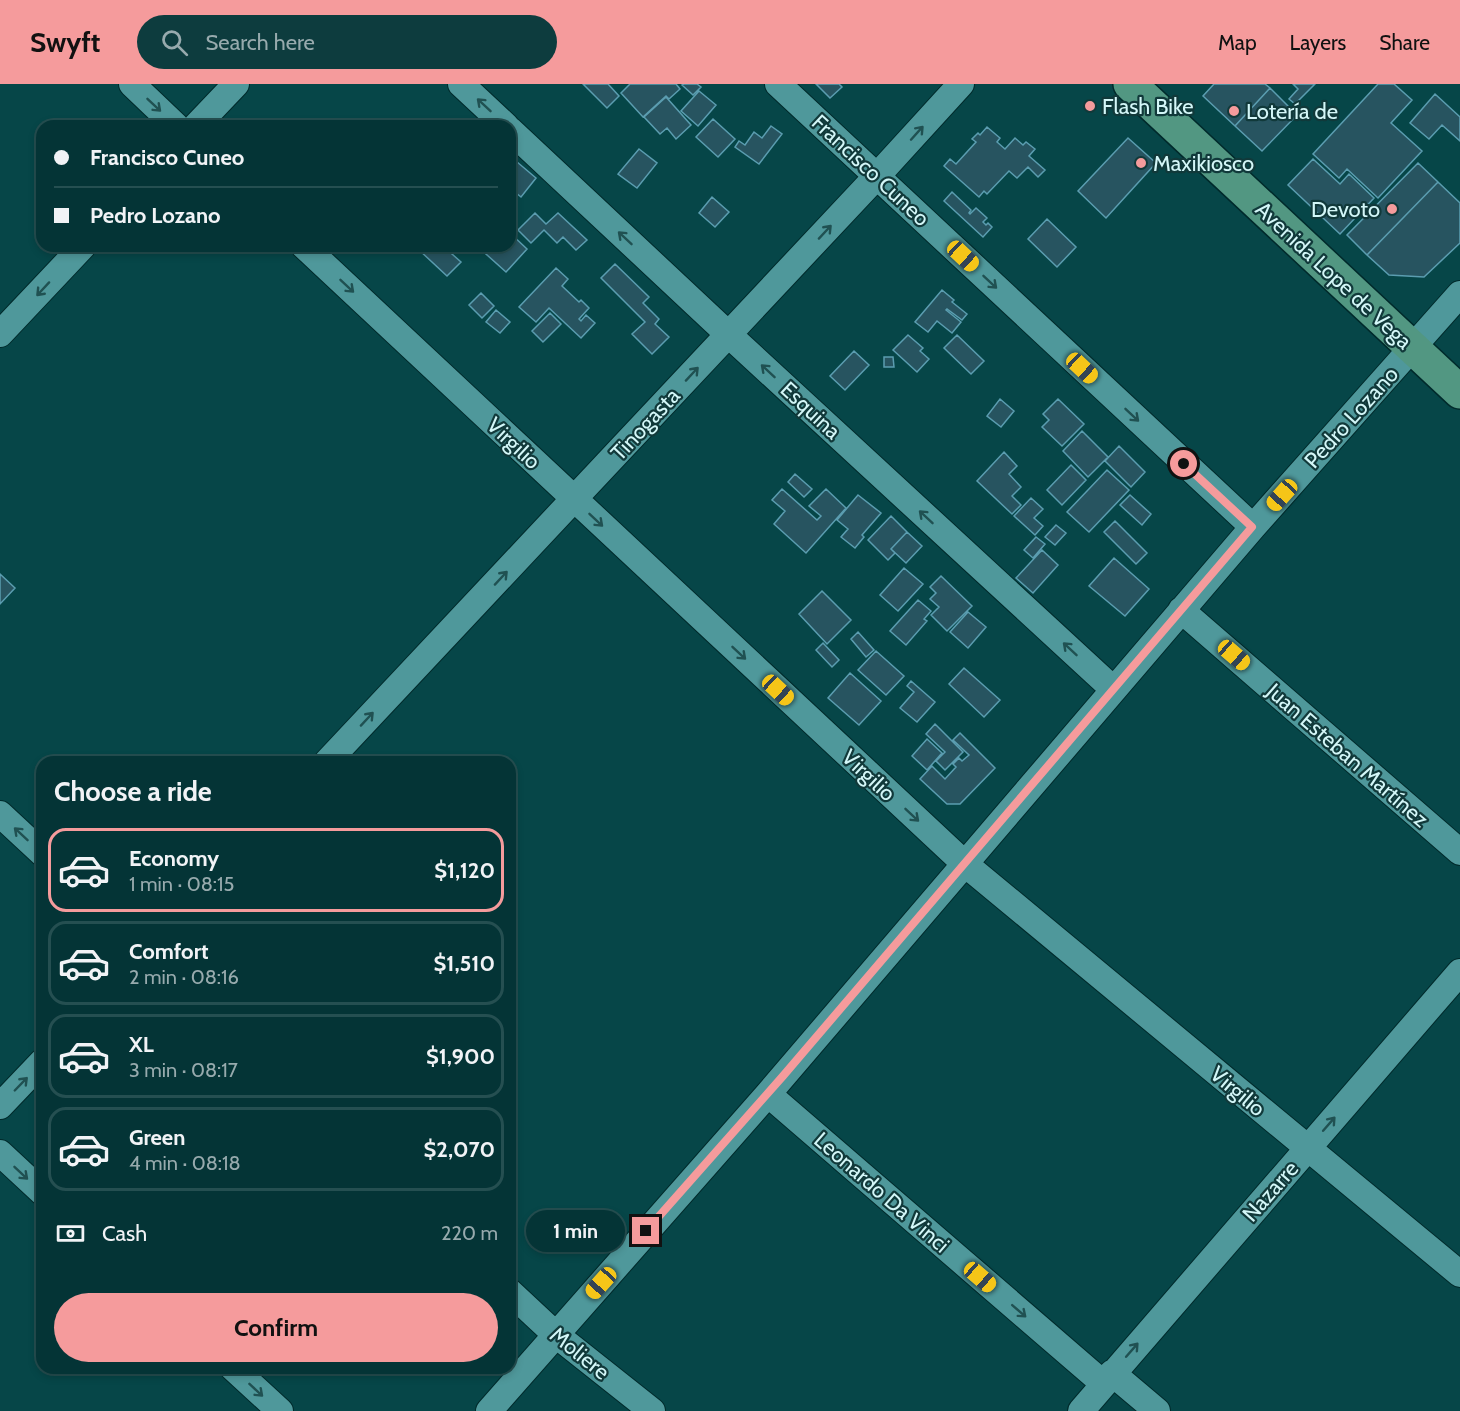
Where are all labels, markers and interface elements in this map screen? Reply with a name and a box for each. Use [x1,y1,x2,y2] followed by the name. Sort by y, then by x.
[137,15,557,69] search box
[30,25,101,59] text: Swyft
[158,26,191,59] icon: search
[206,29,315,56] text: Search here
[1218,30,1257,55] text: Map
[1290,30,1346,55] text: Layers
[1379,30,1430,55] text: Share
[1102,93,1194,120] place label: Flash Bike
[146,98,161,112] one-way arrow
[476,98,491,112] one-way arrow
[1246,98,1338,125] place label: Lotería de
[1083,99,1097,113] marker: Flash Bike
[1227,104,1241,118] marker: Lotería de
[806,109,935,232] street label: Francisco Cuneo
[909,126,923,141] one-way arrow
[90,144,244,171] text: Francisco Cuneo
[1153,150,1254,177] place label: Maxikiosco
[1134,156,1148,170] marker: Maxikiosco
[1250,196,1418,355] street label: Avenida Lope de Vega
[1311,196,1380,223] place label: Devoto
[90,202,221,229] text: Pedro Lozano
[1385,202,1399,216] marker: Devoto
[818,225,832,240] one-way arrow
[618,231,633,245] one-way arrow
[944,237,982,275] car
[982,275,997,289] one-way arrow
[339,279,354,293] one-way arrow
[36,281,50,296] one-way arrow
[1063,349,1101,387] car
[1299,361,1404,474] street label: Pedro Lozano
[760,363,775,378] one-way arrow
[685,367,699,382] one-way arrow
[775,376,847,445] street label: Esquina
[605,382,686,466] street label: Tinogasta
[1125,408,1140,422] one-way arrow
[481,412,546,475] street label: Virgilio
[1170,450,1197,477] route start
[1263,476,1301,514] car
[919,510,934,524] one-way arrow
[588,513,603,527] one-way arrow
[494,570,508,585] one-way arrow
[1215,636,1253,674] car
[1063,642,1078,656] one-way arrow
[731,646,746,660] one-way arrow
[759,671,797,709] car
[1260,677,1434,833] street label: Juan Esteban Martínez
[360,712,374,727] one-way arrow
[836,744,901,807] street label: Virgilio
[54,775,212,808] text: Choose a ride
[904,808,919,822] one-way arrow
[14,827,29,841] one-way arrow
[57,843,111,897] icon: car
[129,845,219,872] text: Economy
[434,857,495,884] text: $1,120
[129,872,234,896] text: 1 min · 08:15
[57,936,111,990] icon: car
[129,938,208,965] text: Comfort
[434,950,495,977] text: $1,510
[129,965,239,989] text: 2 min · 08:16
[57,1029,111,1083] icon: car
[129,1031,154,1058] text: XL
[426,1043,495,1070] text: $1,900
[129,1058,238,1082] text: 3 min · 08:17
[1205,1061,1271,1122] street label: Virgilio
[14,1077,28,1092] one-way arrow
[1322,1117,1336,1132] one-way arrow
[57,1122,111,1176] icon: car
[129,1124,185,1151] text: Green
[809,1126,955,1258] street label: Leonardo Da Vinci
[424,1136,495,1163] text: $2,070
[129,1151,241,1175] text: 4 min · 08:18
[1237,1155,1304,1227] street label: Nazarre
[13,1166,28,1180] one-way arrow
[526,1210,625,1252] callout: 1 min
[54,1217,87,1250] icon: cash
[632,1217,659,1244] route end
[553,1219,598,1243] text: 1 min
[102,1220,147,1247] text: Cash
[441,1221,498,1245] text: 220 m
[961,1258,999,1296] car
[582,1264,620,1302] car
[54,1293,498,1362] button: Confirm
[1011,1304,1027,1317] one-way arrow
[544,1321,615,1386] street label: Moliere
[1125,1343,1139,1358] one-way arrow
[249,1382,264,1397] one-way arrow

